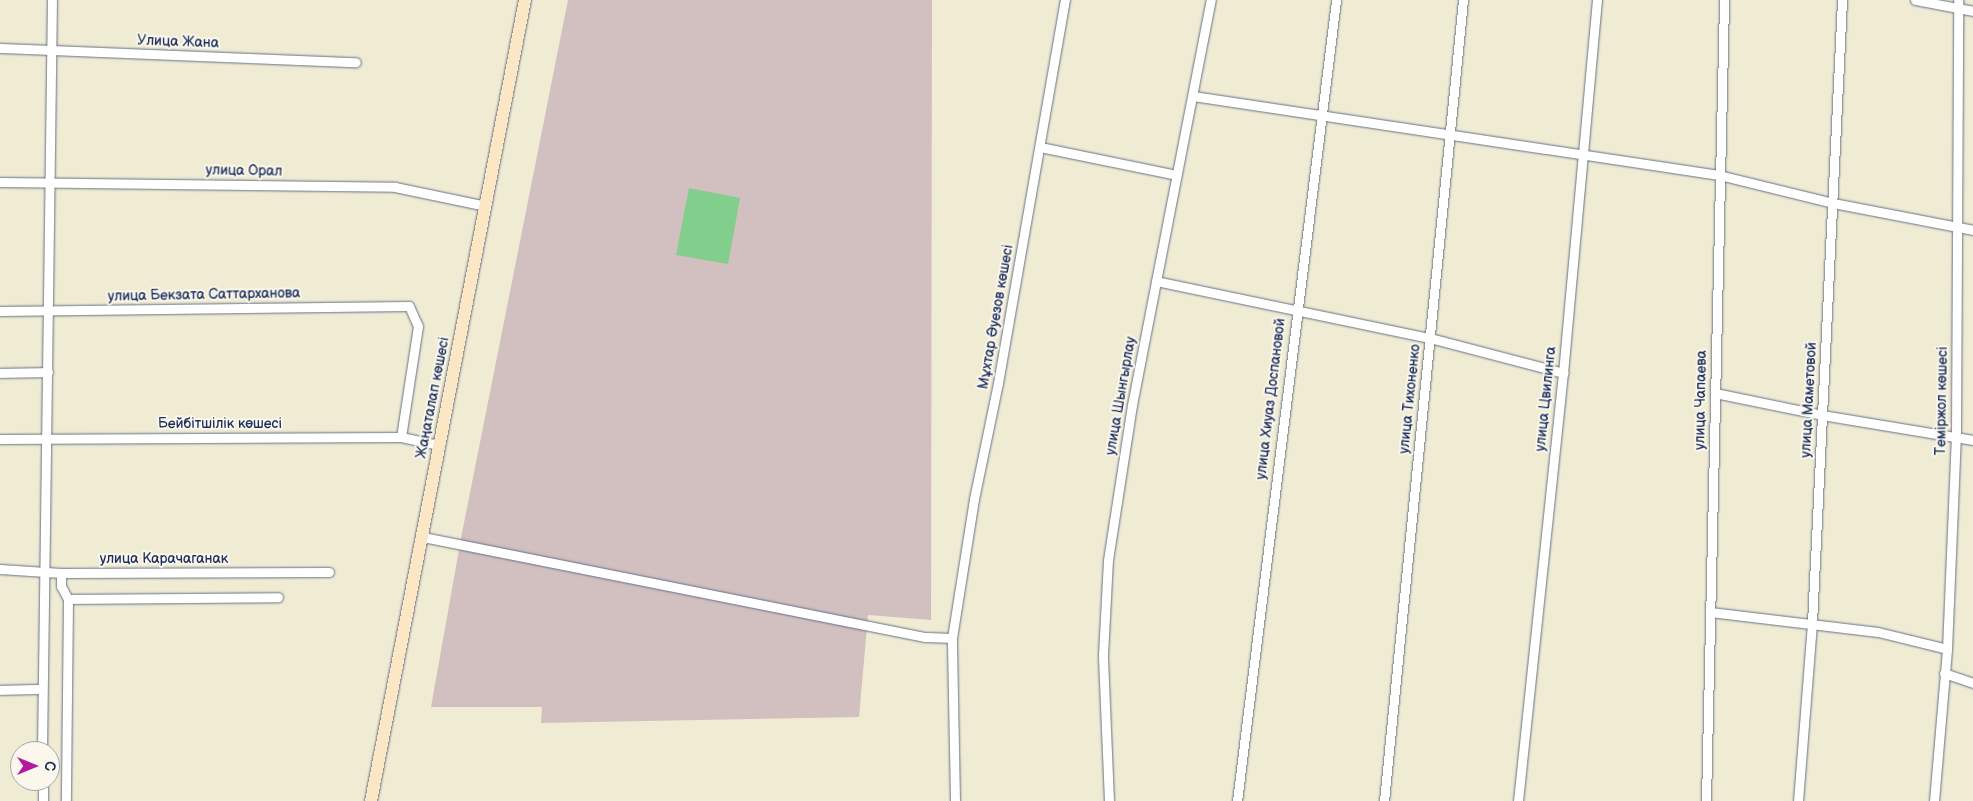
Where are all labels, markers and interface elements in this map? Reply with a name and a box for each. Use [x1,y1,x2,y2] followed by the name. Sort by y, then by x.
[137,32,219,52] street label: Улица Жана
[206,162,282,180] street label: улица Орал
[975,243,1017,391] street label: Мұхтар Әуезов көшесі
[108,285,300,305] street label: улица Бекзата Саттарханова
[1253,317,1289,481] street label: улица Хиуаз Доспановой
[1102,335,1140,457] street label: улица Шынгырлау
[413,336,453,460] street label: Жаңаталап көшесі
[1798,342,1820,458] street label: улица Маметовой
[1396,343,1424,455] street label: улица Тихоненко
[1532,346,1560,452] street label: улица Цвилинга
[1933,347,1951,455] street label: Теміржол көшесі
[1692,350,1710,450] street label: улица Чапаева
[158,416,282,432] street label: Бейбітшілік көшесі
[100,551,228,567] street label: улица Карачаганак
[10,741,60,791] north arrow
[41,761,58,771] text: С

